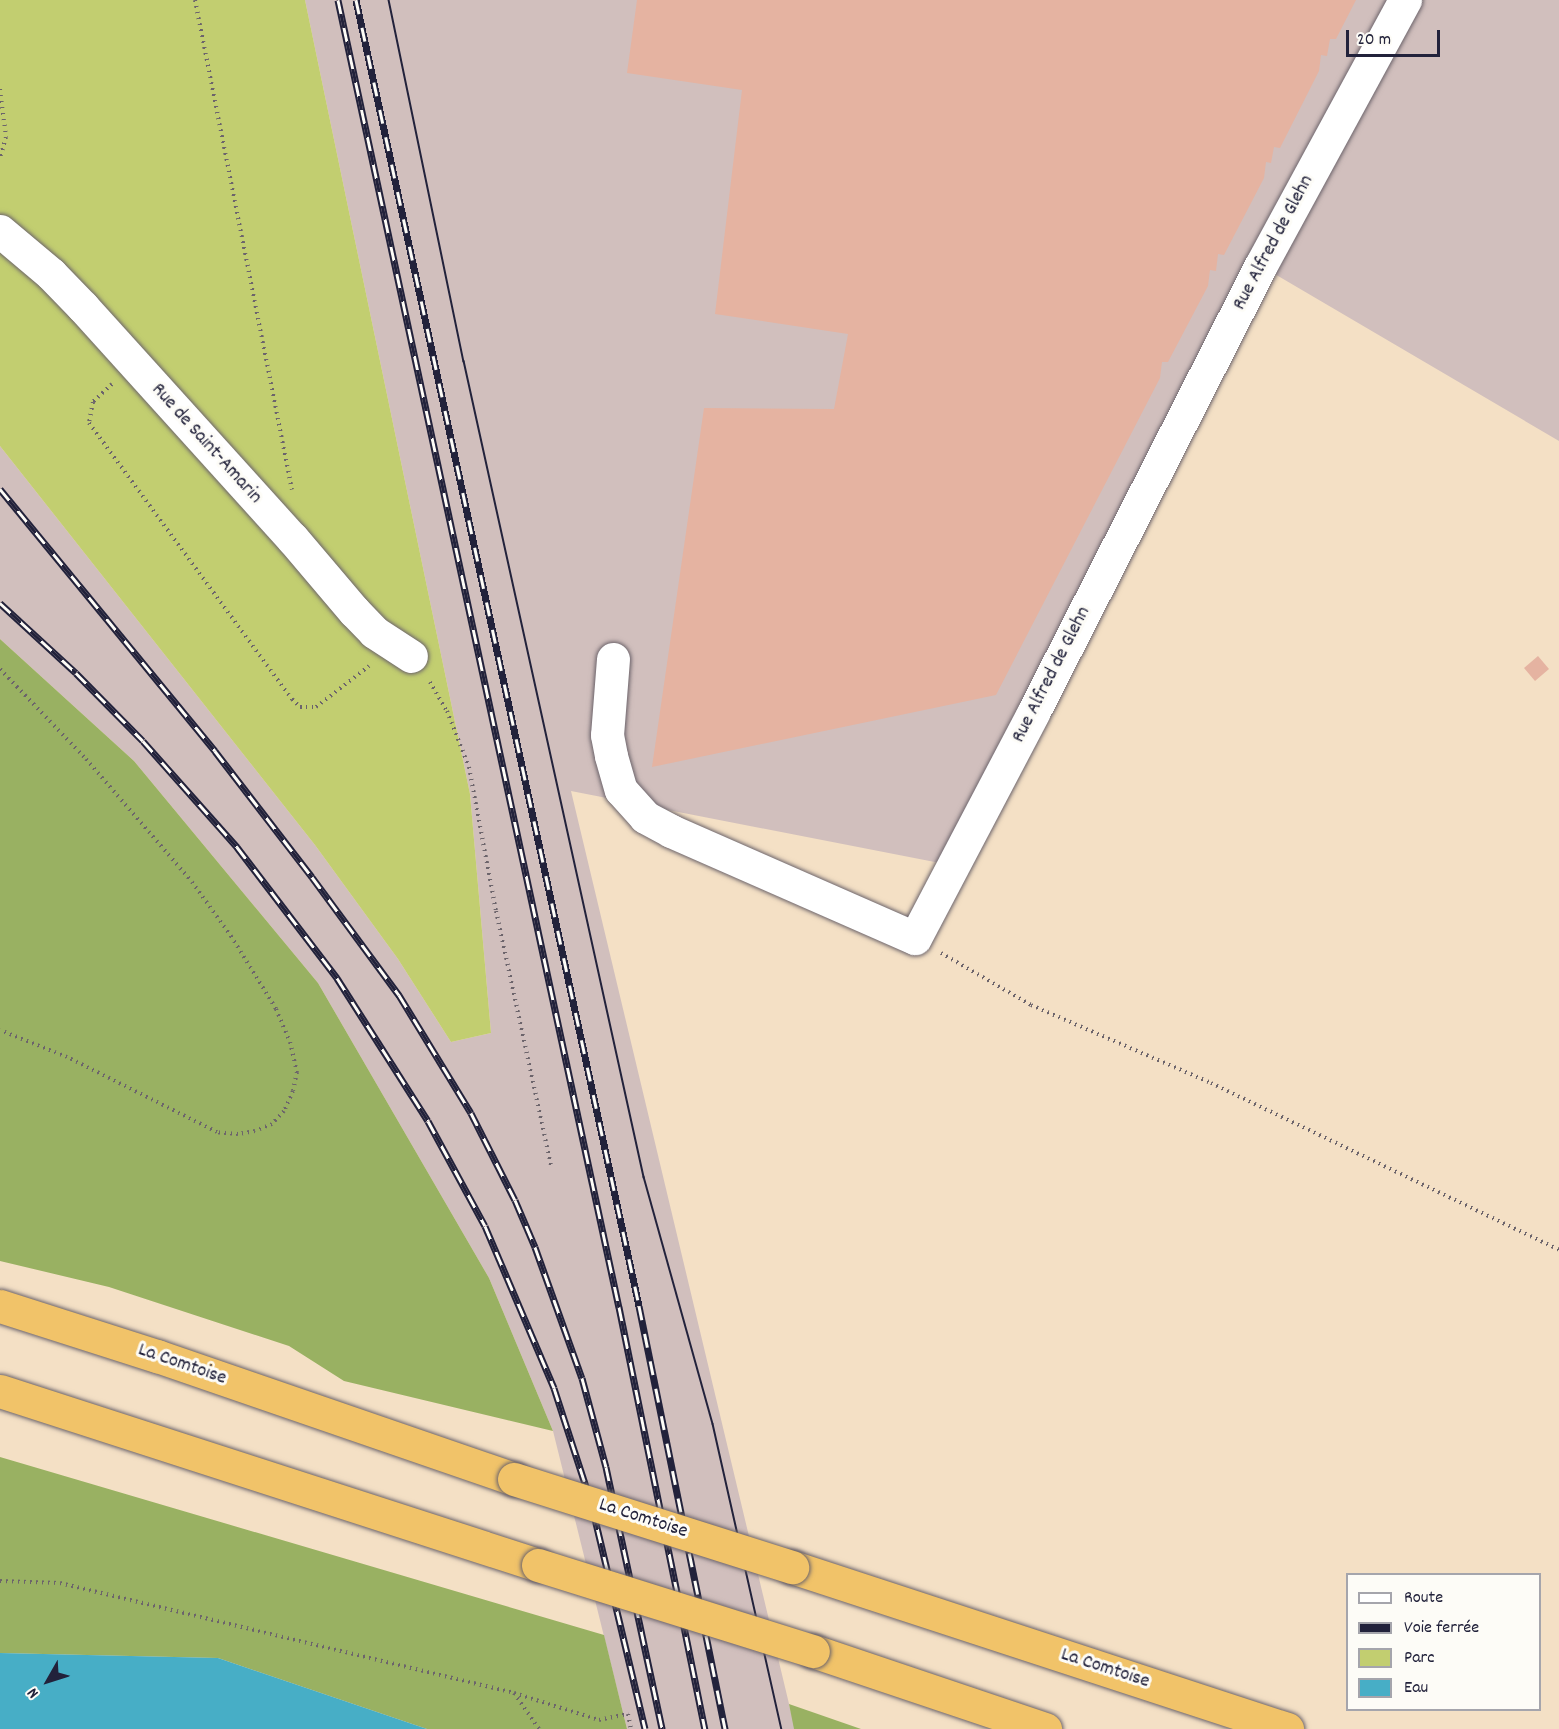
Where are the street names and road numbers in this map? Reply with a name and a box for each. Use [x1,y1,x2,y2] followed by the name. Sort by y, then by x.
[1228,171,1320,315] street label: Rue Alfred de Glehn
[145,379,267,509] street label: Rue de Saint-Amarin
[1007,603,1097,747] street label: Rue Alfred de Glehn
[135,1339,229,1391] street label: La Comtoise
[596,1493,690,1545] street label: La Comtoise
[1058,1643,1152,1695] street label: La Comtoise

